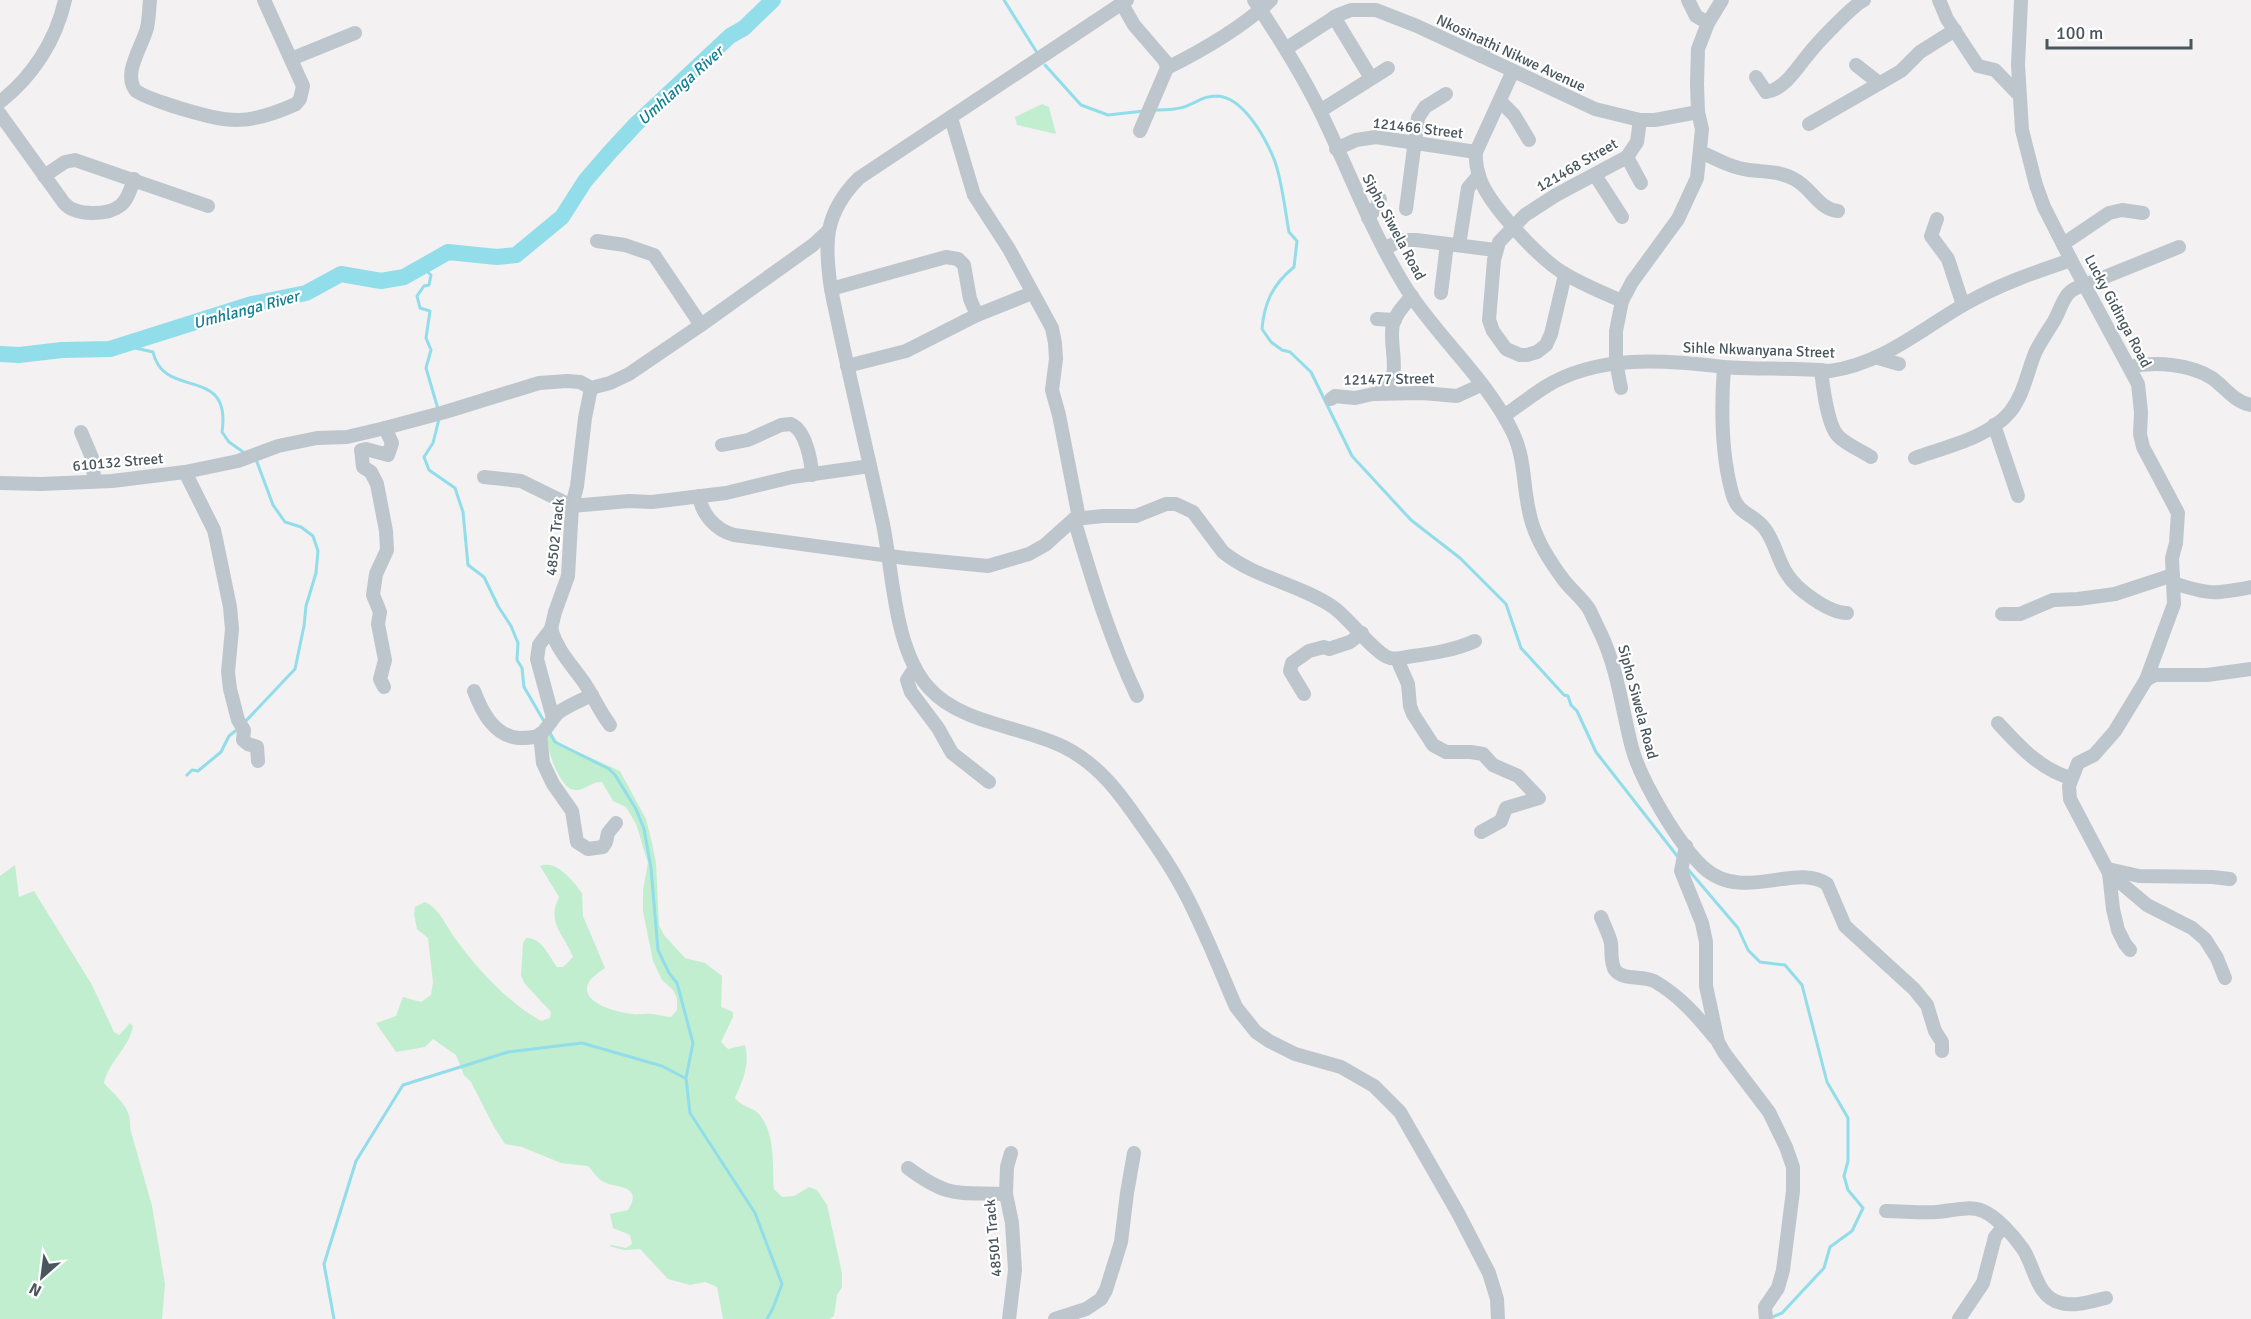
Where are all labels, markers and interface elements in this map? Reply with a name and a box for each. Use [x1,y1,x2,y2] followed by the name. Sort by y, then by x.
[1434,11,1588,95] street label: Nkosinathi Nikwe Avenue
[2047,12,2191,50] scale bar
[2056,22,2103,44] text: 100 m
[634,41,729,129] water label: Umhlanga River
[1372,114,1464,142] street label: 121466 Street
[1533,134,1621,196] street label: 121468 Street
[1358,171,1430,283] street label: Sipho Siwela Road
[2081,251,2155,371] street label: Lucky Gidinga Road
[191,286,303,334] water label: Umhlanga River
[1683,338,1835,362] street label: Sihle Nkwanyana Street
[1343,369,1435,389] street label: 121477 Street
[72,449,164,475] street label: 610132 Street
[542,497,568,577] street label: 48502 Track
[1614,643,1662,761] street label: Sipho Siwela Road
[981,1198,1005,1278] street label: 48501 Track
[12,1247,72,1307] north arrow
[26,1278,45,1301] text: N

